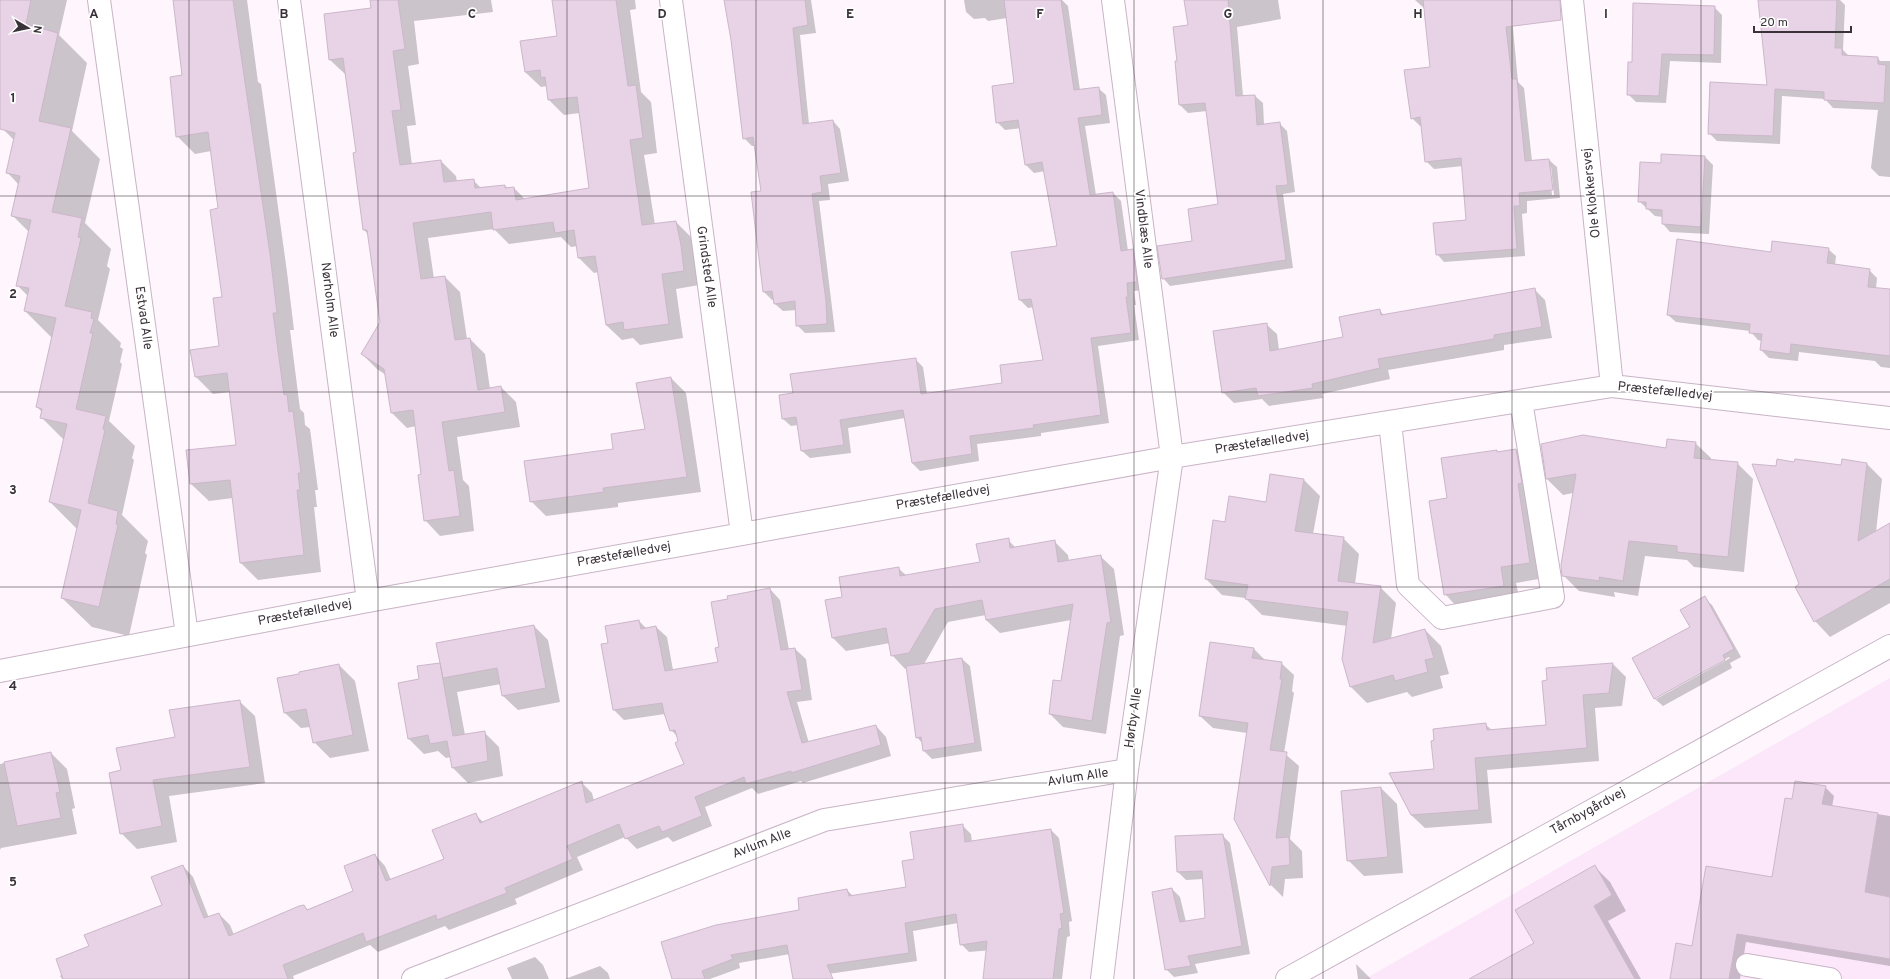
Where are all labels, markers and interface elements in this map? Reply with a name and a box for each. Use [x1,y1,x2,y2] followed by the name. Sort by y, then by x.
[89,7,99,23] text: A
[280,7,289,23] text: B
[468,7,476,23] text: C
[657,7,667,23] text: D
[846,7,854,23] text: E
[1036,7,1044,23] text: F
[1224,7,1233,23] text: G
[1413,7,1423,23] text: H
[1604,7,1608,23] text: I
[8,8,48,48] north arrow
[1754,8,1851,34] scale bar
[1760,15,1788,31] text: 20 m
[29,24,44,34] text: N
[10,91,16,107] text: 1
[1579,147,1605,239] street label: Ole Klokkersvej
[1130,189,1156,269] street label: Vindblæs Alle
[692,225,720,309] street label: Grindsted Alle
[316,261,342,339] street label: Nørholm Alle
[131,285,155,351] street label: Estvad Alle
[9,287,17,303] text: 2
[1617,379,1713,405] street label: Præstefælledvej
[1214,428,1310,458] street label: Præstefælledvej
[895,482,991,514] street label: Præstefælledvej
[9,483,17,499] text: 3
[576,539,672,571] street label: Præstefælledvej
[257,596,353,630] street label: Præstefælledvej
[9,679,17,695] text: 4
[1122,687,1146,749] street label: Hørby Alle
[1046,765,1110,791] street label: Avlum Alle
[1548,785,1628,839] street label: Tårnbygårdvej
[730,825,794,863] street label: Avlum Alle
[9,875,17,891] text: 5

